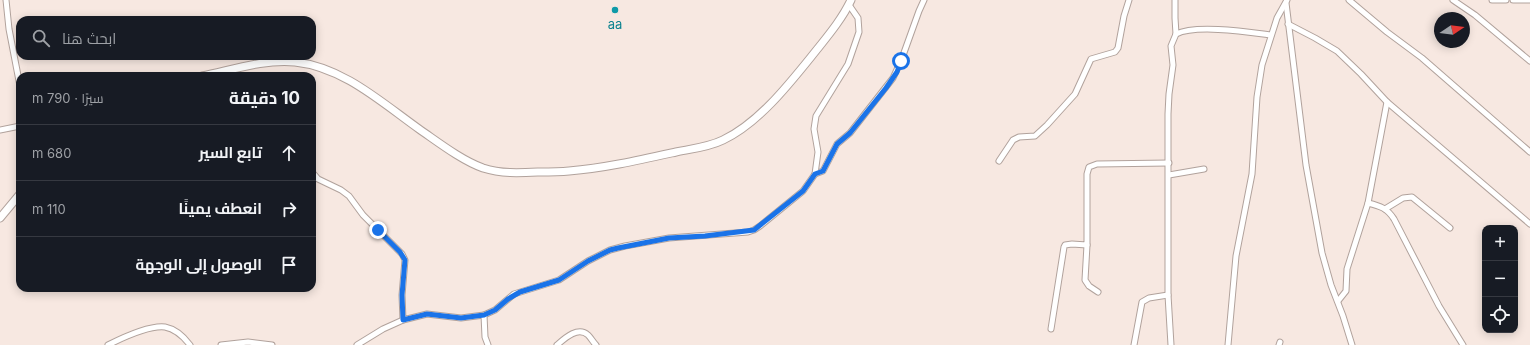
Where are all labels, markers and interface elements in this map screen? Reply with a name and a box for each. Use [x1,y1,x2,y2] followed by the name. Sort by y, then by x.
[610,5,620,15] marker: aa
[1434,12,1470,48] north arrow
[16,16,316,60] search box
[608,16,622,32] place label: aa
[30,27,52,49] icon: search
[62,29,116,48] text: ابحث هنا
[892,52,910,70] route start
[229,88,300,108] text: 10 دقيقة
[32,90,104,106] text: سيرًا · 790 m
[278,142,300,164] icon: ahead
[199,143,262,162] text: تابع السير
[32,145,71,161] text: 680 m
[278,198,300,220] icon: right
[178,199,262,218] text: انعطف يمينًا
[32,201,66,217] text: 110 m
[369,221,387,239] route end
[1482,225,1518,333] map controls
[1482,225,1518,261] button: +
[278,254,300,276] icon: arrive
[135,255,262,274] text: الوصول إلى الوجهة
[1482,261,1518,297] button: −
[1482,297,1518,333] button: locate

